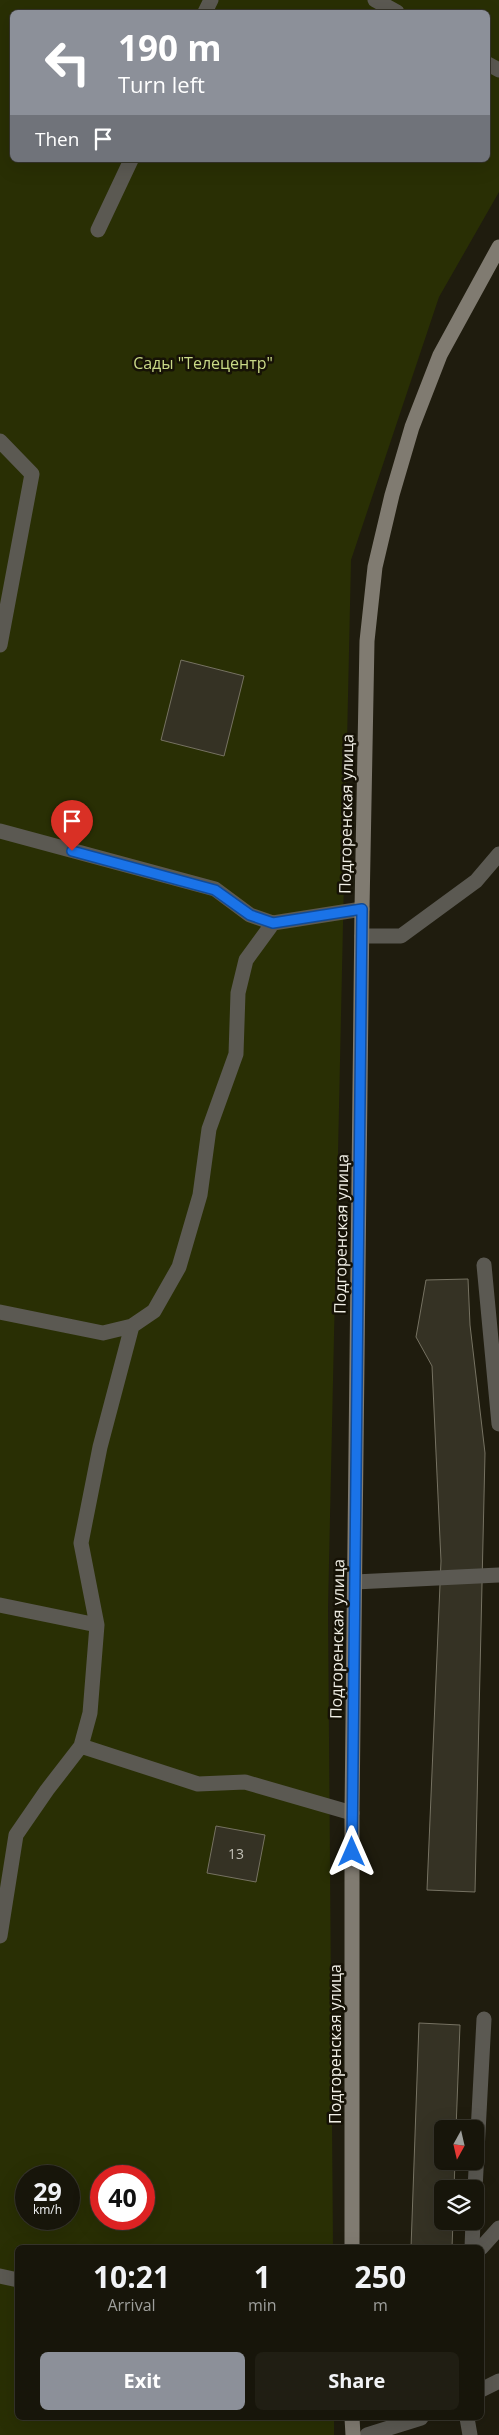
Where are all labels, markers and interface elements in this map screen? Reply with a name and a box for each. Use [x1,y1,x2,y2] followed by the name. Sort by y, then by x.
[118,24,222,71] text: 190 m
[35,30,100,95] icon: left
[118,69,205,99] text: Turn left
[89,125,117,153] icon: arrive
[35,126,79,152] text: Then
[133,352,273,374] park label: Сады "Телецентр"
[334,734,358,894] street label: Подгоренская улица
[51,800,93,851] pin
[58,807,86,835] icon: arrive
[329,1154,353,1314] street label: Подгоренская улица
[325,1559,349,1719] street label: Подгоренская улица
[325,1825,377,1877] position arrow
[228,1844,244,1863] house number: 13
[324,1964,346,2124] street label: Подгоренская улица
[434,2120,484,2170] north arrow
[434,2120,484,2230] map controls
[90,2165,155,2230] speed limit sign: 40
[33,2174,62,2208] text: 29
[434,2180,484,2230] button: layers
[33,2201,62,2218] text: km/h
[93,2256,170,2297] text: 10:21
[254,2256,271,2297] text: 1
[355,2256,406,2297] text: 250
[107,2294,156,2316] text: Arrival
[248,2294,277,2316] text: min
[373,2294,388,2316] text: m
[40,2352,245,2410] button: Exit
[255,2352,459,2410] button: Share

